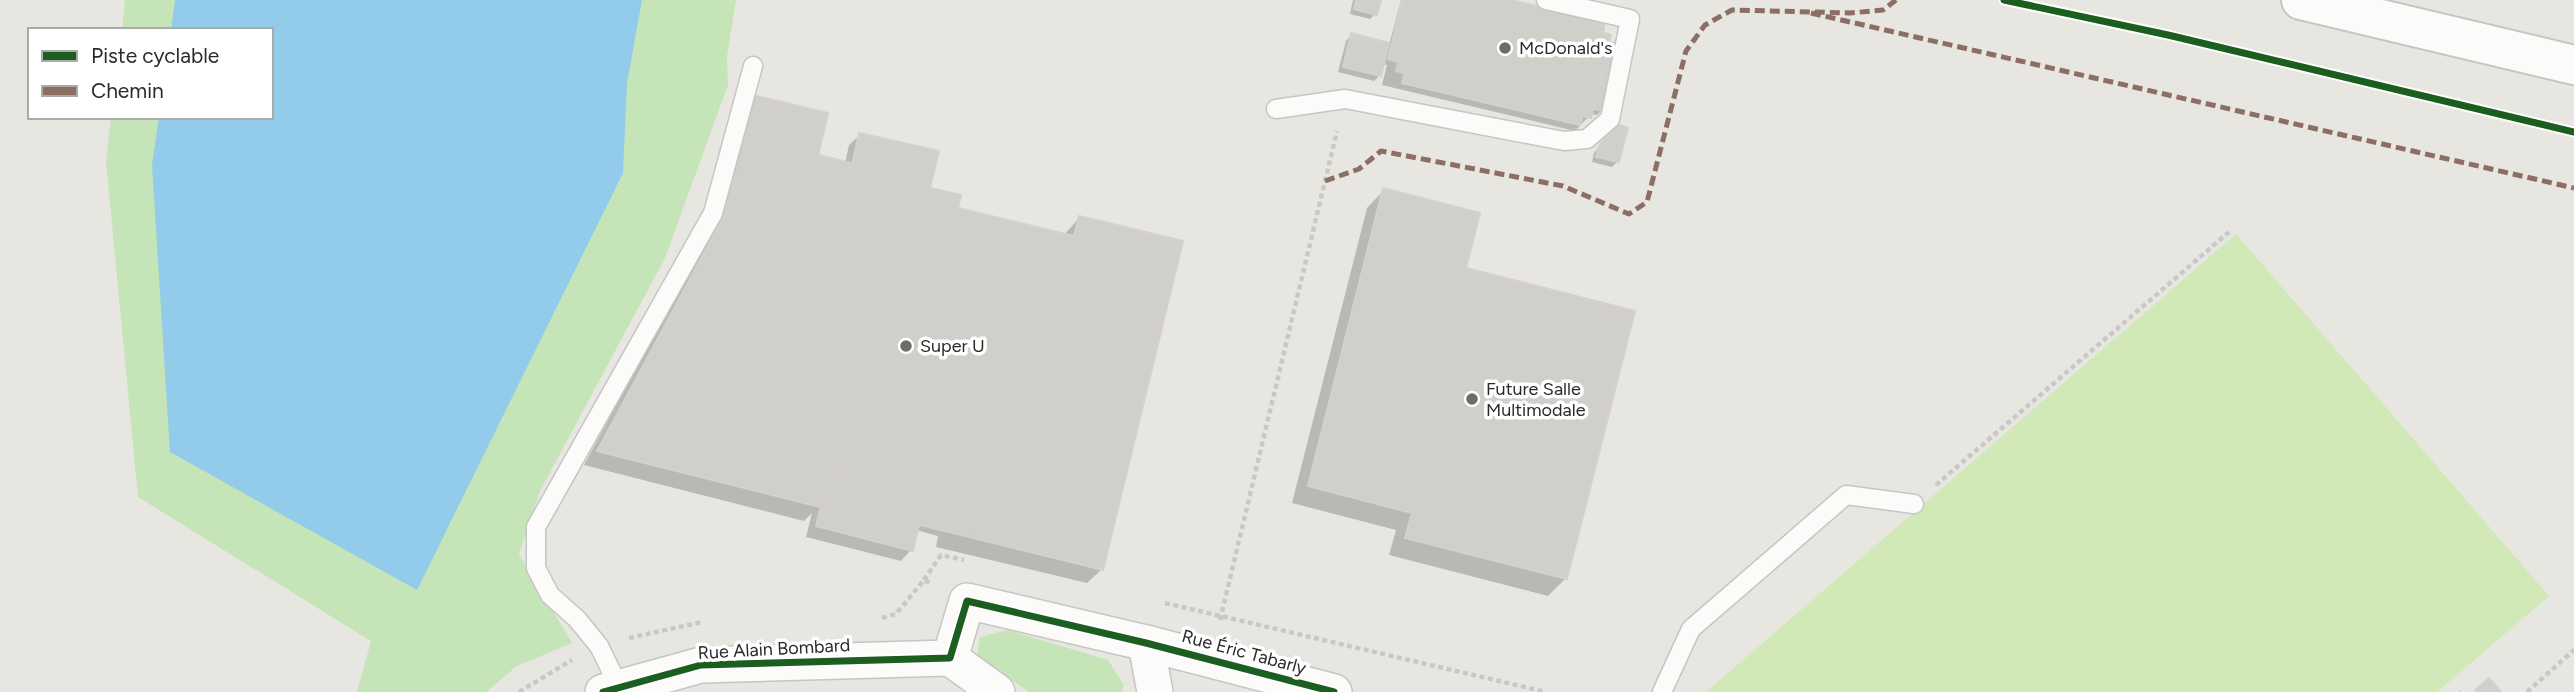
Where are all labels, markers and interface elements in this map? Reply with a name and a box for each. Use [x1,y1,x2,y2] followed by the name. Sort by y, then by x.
[28,28,273,119] legend
[1519,37,1613,59] place label: McDonald's
[1497,40,1513,56] marker: McDonald's
[91,43,219,68] text: Piste cyclable
[91,78,164,103] text: Chemin
[920,335,985,357] place label: Super U
[898,338,914,354] marker: Super U
[1486,378,1586,421] place label: Future Salle Multimodale
[1464,391,1480,407] marker: Future Salle Multimodale
[1179,625,1309,679] street label: Rue Éric Tabarly
[697,634,851,664] street label: Rue Alain Bombard

